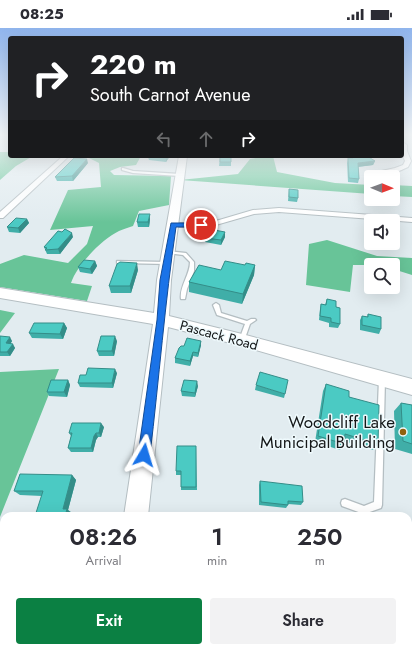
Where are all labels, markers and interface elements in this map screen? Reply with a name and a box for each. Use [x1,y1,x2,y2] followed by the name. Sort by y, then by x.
[20,3,64,25] text: 08:25
[90,44,177,85] text: 220 m
[24,52,76,104] icon: right
[90,82,251,108] text: South Carnot Avenue
[153,128,175,150] icon: left
[195,128,217,150] icon: ahead
[237,128,259,150] icon: right
[364,170,400,206] north arrow
[364,170,400,294] map controls
[184,208,218,242] pin
[190,214,212,236] icon: arrive
[364,214,400,250] button: sound
[364,258,400,294] button: search
[178,315,260,355] street label: Pascack Road
[260,410,395,454] place label: Woodcliff Lake Municipal Building
[398,427,408,437] marker: Woodcliff Lake Municipal Building
[123,434,165,476] position arrow
[70,519,137,554] text: 08:26
[211,519,223,554] text: 1
[297,519,342,554] text: 250
[86,551,121,570] text: Arrival
[207,551,227,570] text: min
[315,551,325,570] text: m
[16,598,202,644] button: Exit
[210,598,396,644] button: Share

